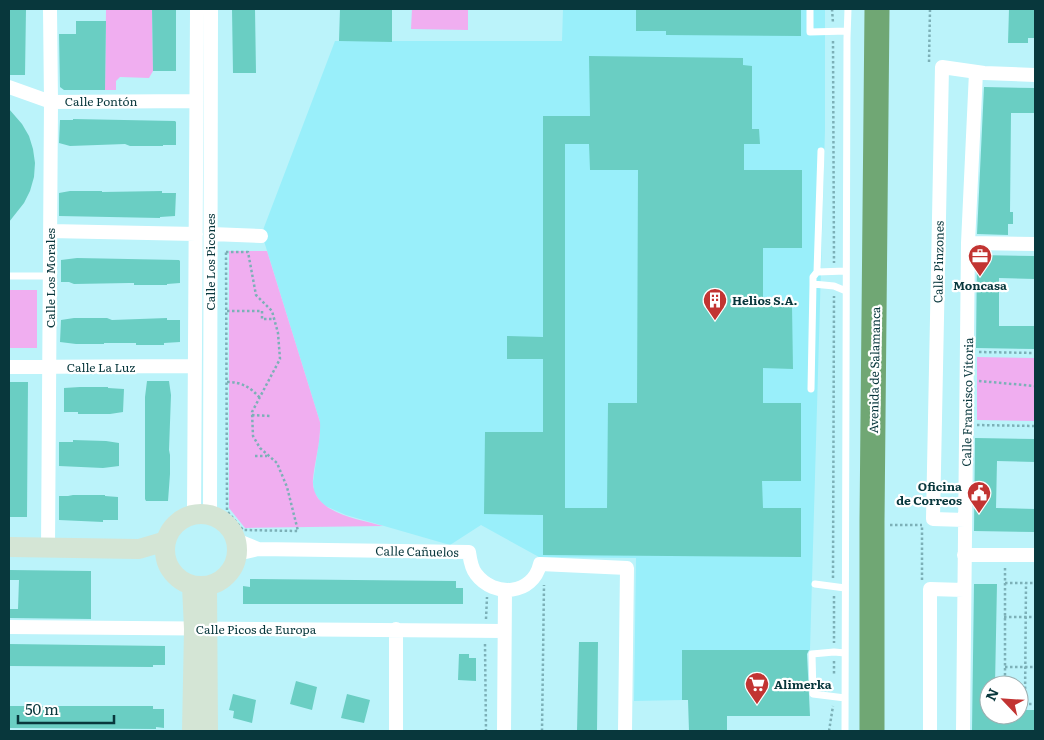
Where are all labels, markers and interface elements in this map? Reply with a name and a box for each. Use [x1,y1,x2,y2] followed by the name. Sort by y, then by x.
[65,92,137,110] street label: Calle Pontón
[201,213,219,311] street label: Calle Los Picones
[928,220,948,303] street label: Calle Pinzones
[41,228,59,328] street label: Calle Los Morales
[967,243,993,277] office icon: Moncasa
[953,276,1007,294] place label: Moncasa
[702,287,728,321] building icon: Helios S.A.
[732,291,798,309] place label: Helios S.A.
[864,306,884,434] street label: Avenida de Salamanca
[957,337,977,467] street label: Calle Francisco Vitoria
[67,358,135,376] street label: Calle La Luz
[896,477,962,509] place label: Oficina de Correos
[966,480,992,514] public building icon: Oficina de Correos
[375,541,459,561] street label: Calle Cañuelos
[196,620,317,638] street label: Calle Picos de Europa
[744,671,770,705] supermarket icon: Alimerka
[774,675,832,693] place label: Alimerka
[979,675,1029,725] north arrow
[980,684,1003,704] text: N
[18,692,114,724] scale bar
[25,697,59,720] text: 50 m

